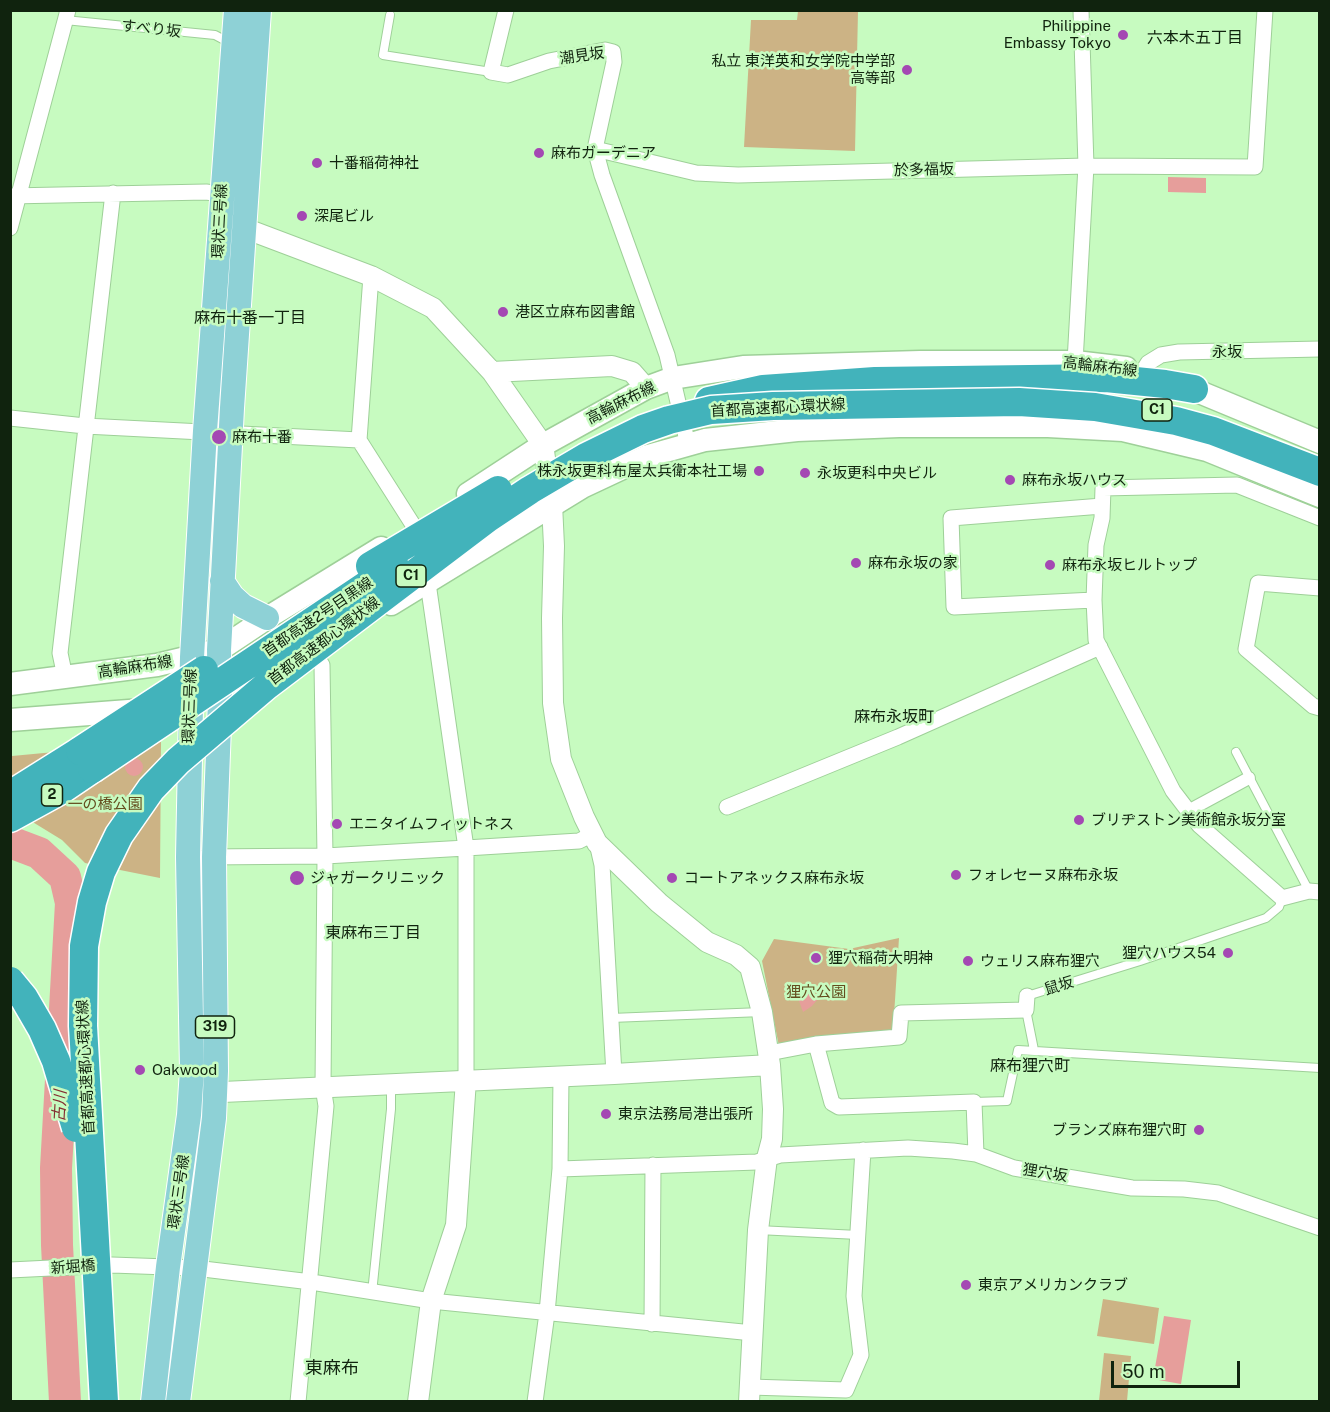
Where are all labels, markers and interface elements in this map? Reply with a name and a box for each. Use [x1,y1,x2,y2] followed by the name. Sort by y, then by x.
[120,17,182,41] street label: すべり坂
[1004,17,1111,52] place label: Philippine Embassy Tokyo
[1116,28,1130,42] marker: Philippine Embassy Tokyo
[1147,28,1243,48] district label: 六本木五丁目
[558,44,606,68] street label: 潮見坂
[711,52,895,87] place label: 私立 東洋英和女学院中学部 高等部
[900,63,914,77] marker: 私立 東洋英和女学院中学部 高等部
[551,144,656,162] place label: 麻布ガーデニア
[532,146,546,160] marker: 麻布ガーデニア
[329,154,419,172] place label: 十番稲荷神社
[310,156,324,170] marker: 十番稲荷神社
[894,160,954,180] street label: 於多福坂
[209,183,231,259] street label: 環状三号線
[314,207,374,225] place label: 深尾ビル
[295,209,309,223] marker: 深尾ビル
[515,303,635,321] place label: 港区立麻布図書館
[496,305,510,319] marker: 港区立麻布図書館
[194,308,306,328] district label: 麻布十番一丁目
[1212,343,1242,361] street label: 永坂
[1062,353,1138,381] street label: 高輪麻布線
[584,378,658,428] street label: 高輪麻布線
[710,395,846,421] street label: 首都高速都心環状線
[1142,399,1172,421] road number: C1
[210,428,228,446] marker: 麻布十番
[232,428,292,446] place label: 麻布十番
[537,462,747,480] place label: 株永坂更科布屋太兵衛本社工場
[752,464,766,478] marker: 株永坂更科布屋太兵衛本社工場
[817,464,937,482] place label: 永坂更科中央ビル
[798,466,812,480] marker: 永坂更科中央ビル
[1022,471,1127,489] place label: 麻布永坂ハウス
[1003,473,1017,487] marker: 麻布永坂ハウス
[868,554,958,572] place label: 麻布永坂の家
[849,556,863,570] marker: 麻布永坂の家
[1062,556,1197,574] place label: 麻布永坂ヒルトップ
[1043,558,1057,572] marker: 麻布永坂ヒルトップ
[396,565,426,587] road number: C1
[260,573,376,661] street label: 首都高速2号目黒線
[265,593,383,689] street label: 首都高速都心環状線
[97,652,173,682] street label: 高輪麻布線
[180,668,200,744] street label: 環状三号線
[854,707,934,727] district label: 麻布永坂町
[42,784,62,806] road number: 2
[68,795,142,813] park label: 一の橋公園
[1091,811,1286,829] place label: ブリヂストン美術館永坂分室
[1072,813,1086,827] marker: ブリヂストン美術館永坂分室
[349,815,514,833] place label: エニタイムフィットネス
[330,817,344,831] marker: エニタイムフィットネス
[968,866,1118,884] place label: フォレセーヌ麻布永坂
[949,868,963,882] marker: フォレセーヌ麻布永坂
[288,869,306,887] marker: ジャガークリニック
[310,869,445,887] place label: ジャガークリニック
[684,869,864,887] place label: コートアネックス麻布永坂
[665,871,679,885] marker: コートアネックス麻布永坂
[325,923,421,943] district label: 東麻布三丁目
[1122,944,1216,962] place label: 狸穴ハウス54
[1221,946,1235,960] marker: 狸穴ハウス54
[828,949,933,967] place label: 狸穴稲荷大明神
[809,951,823,965] marker: 狸穴稲荷大明神
[980,952,1100,970] place label: ウェリス麻布狸穴
[961,954,975,968] marker: ウェリス麻布狸穴
[1042,973,1076,999] street label: 鼠坂
[786,983,846,1001] park label: 狸穴公園
[73,999,99,1135] street label: 首都高速都心環状線
[196,1016,234,1038] road number: 319
[990,1056,1070,1076] district label: 麻布狸穴町
[152,1061,217,1079] place label: Oakwood
[133,1063,147,1077] marker: Oakwood
[50,1090,70,1122] water label: 古川
[618,1105,753,1123] place label: 東京法務局港出張所
[599,1107,613,1121] marker: 東京法務局港出張所
[1052,1121,1187,1139] place label: ブランズ麻布狸穴町
[1192,1123,1206,1137] marker: ブランズ麻布狸穴町
[165,1154,193,1230] street label: 環状三号線
[1021,1161,1069,1185] street label: 狸穴坂
[50,1256,96,1278] street label: 新堀橋
[978,1276,1128,1294] place label: 東京アメリカンクラブ
[959,1278,973,1292] marker: 東京アメリカンクラブ
[1114,1349,1243,1387] scale bar
[305,1357,359,1379] district label: 東麻布
[1122,1361,1165,1382] text: 50 m

